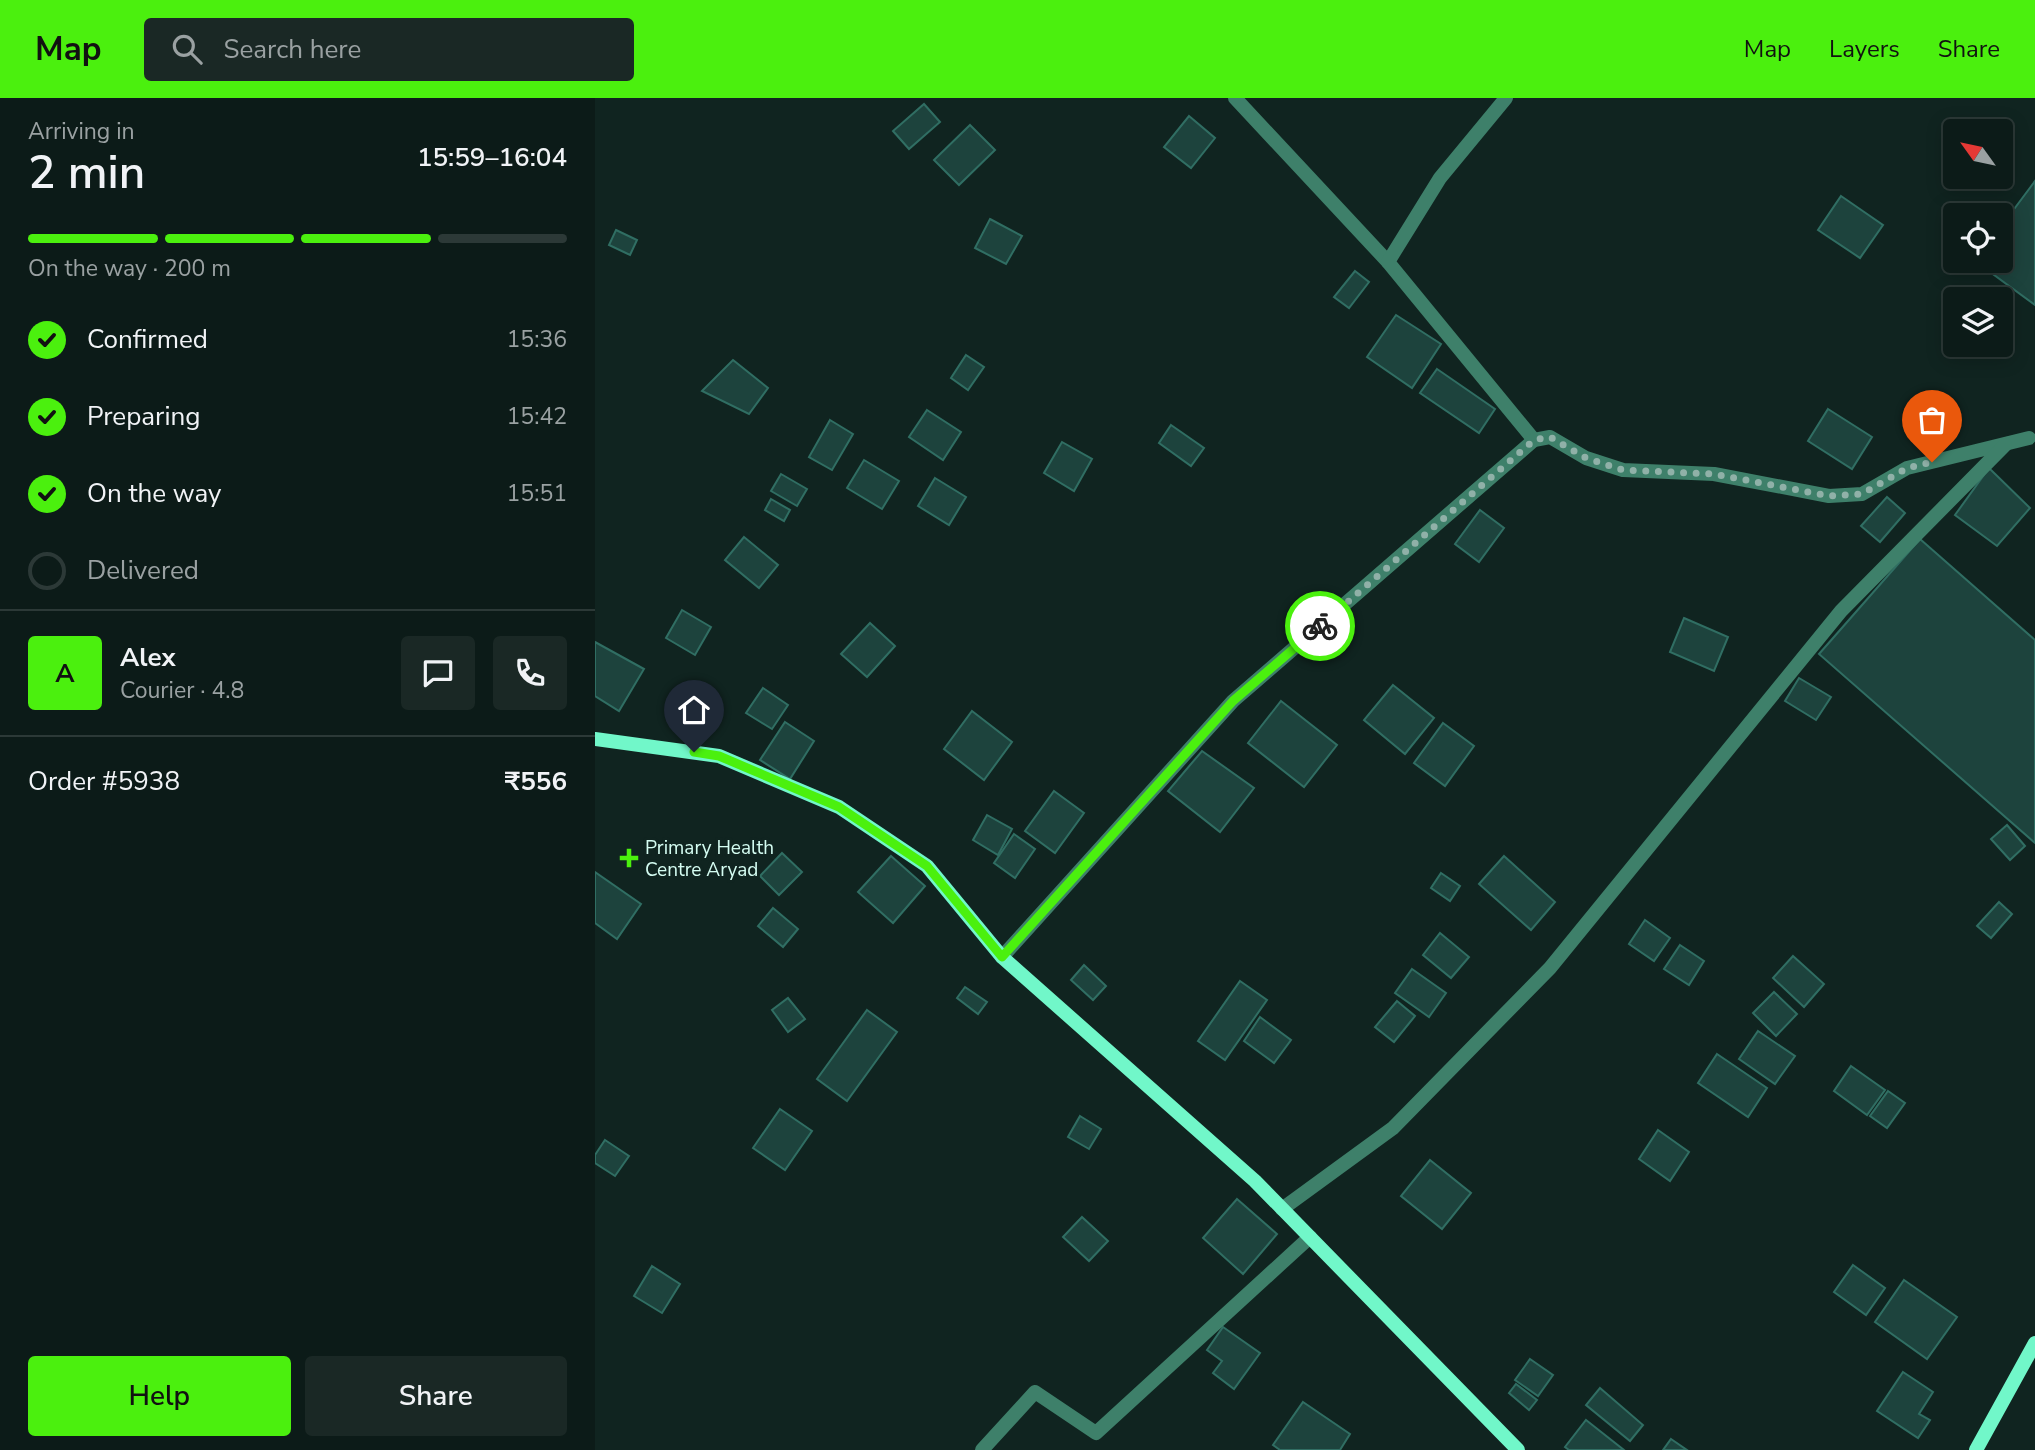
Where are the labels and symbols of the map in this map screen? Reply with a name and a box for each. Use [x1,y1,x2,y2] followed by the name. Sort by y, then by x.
[1943,119,2013,189] north arrow
[1902,390,1962,462] pin
[1285,591,1355,661] courier
[664,680,724,752] pin
[645,835,774,883] place label: Primary Health Centre Aryad
[619,848,639,868] marker: Primary Health Centre Aryad

